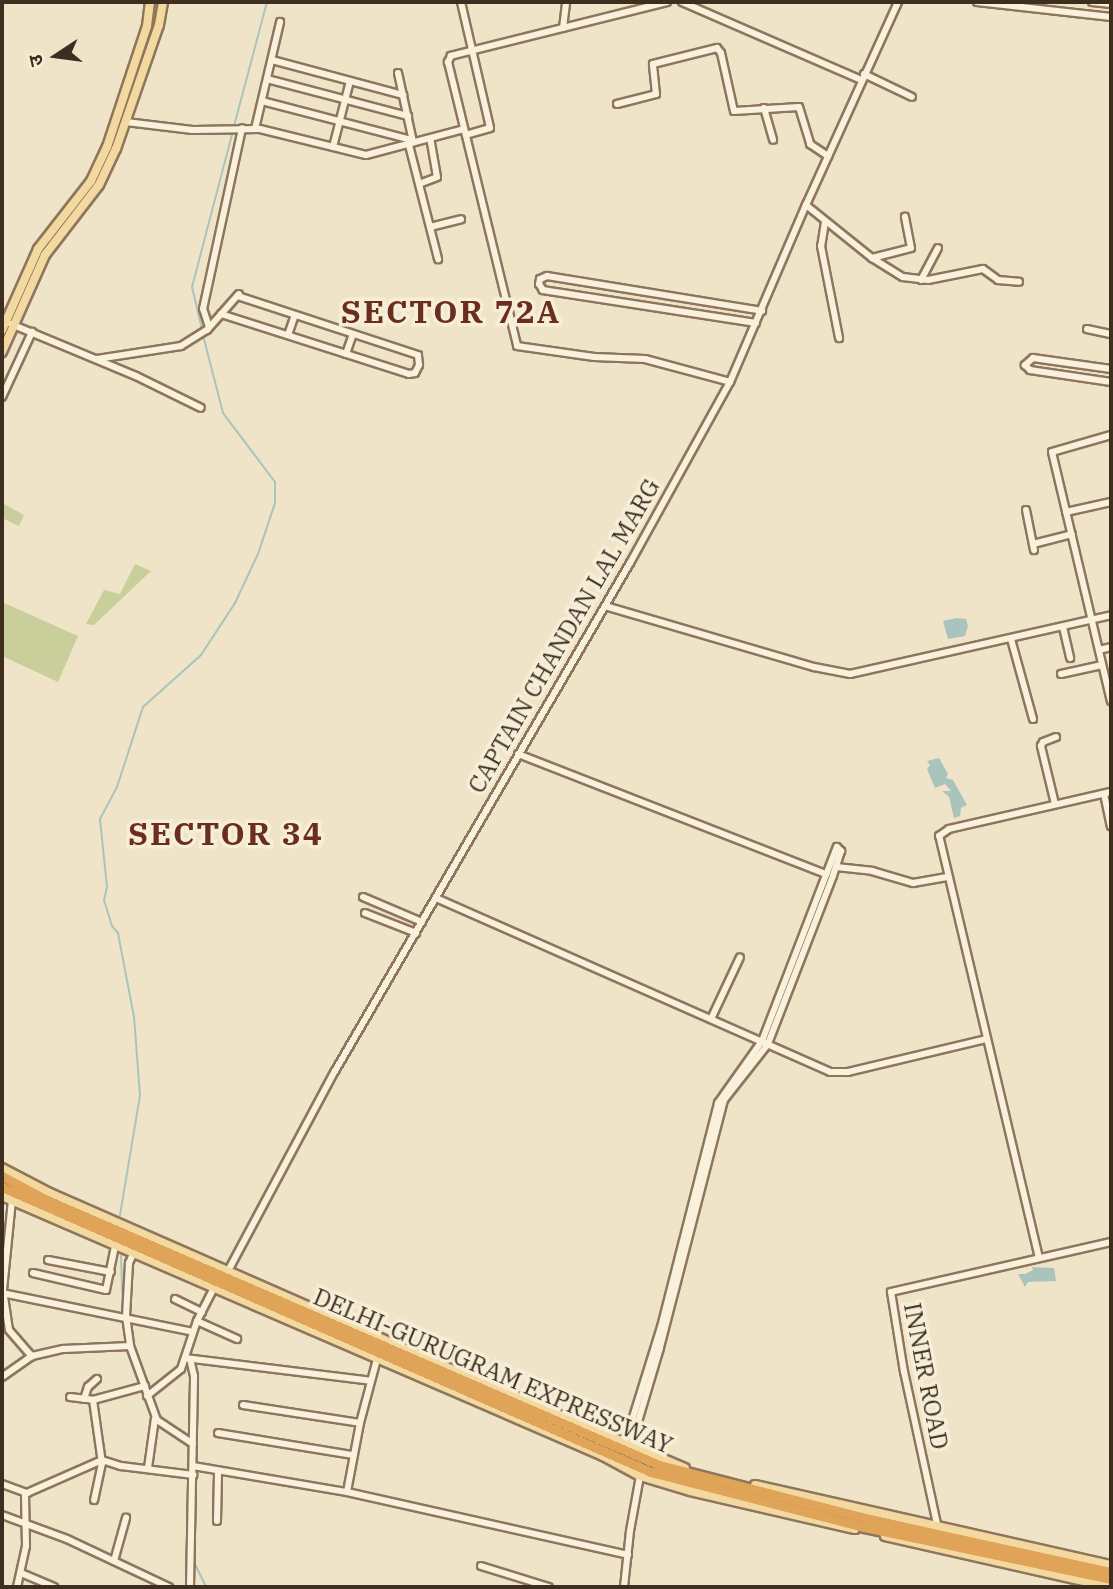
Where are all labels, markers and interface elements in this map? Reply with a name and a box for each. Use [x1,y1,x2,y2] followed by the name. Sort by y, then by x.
[21,21,91,91] north arrow
[23,53,48,69] text: उ
[342,292,560,330] district label: SECTOR 72A
[462,474,666,798] street label: CAPTAIN CHANDAN LAL MARG
[129,814,323,852] district label: SECTOR 34
[309,1282,677,1460] street label: DELHI-GURUGRAM EXPRESSWAY
[898,1300,954,1452] street label: INNER ROAD

